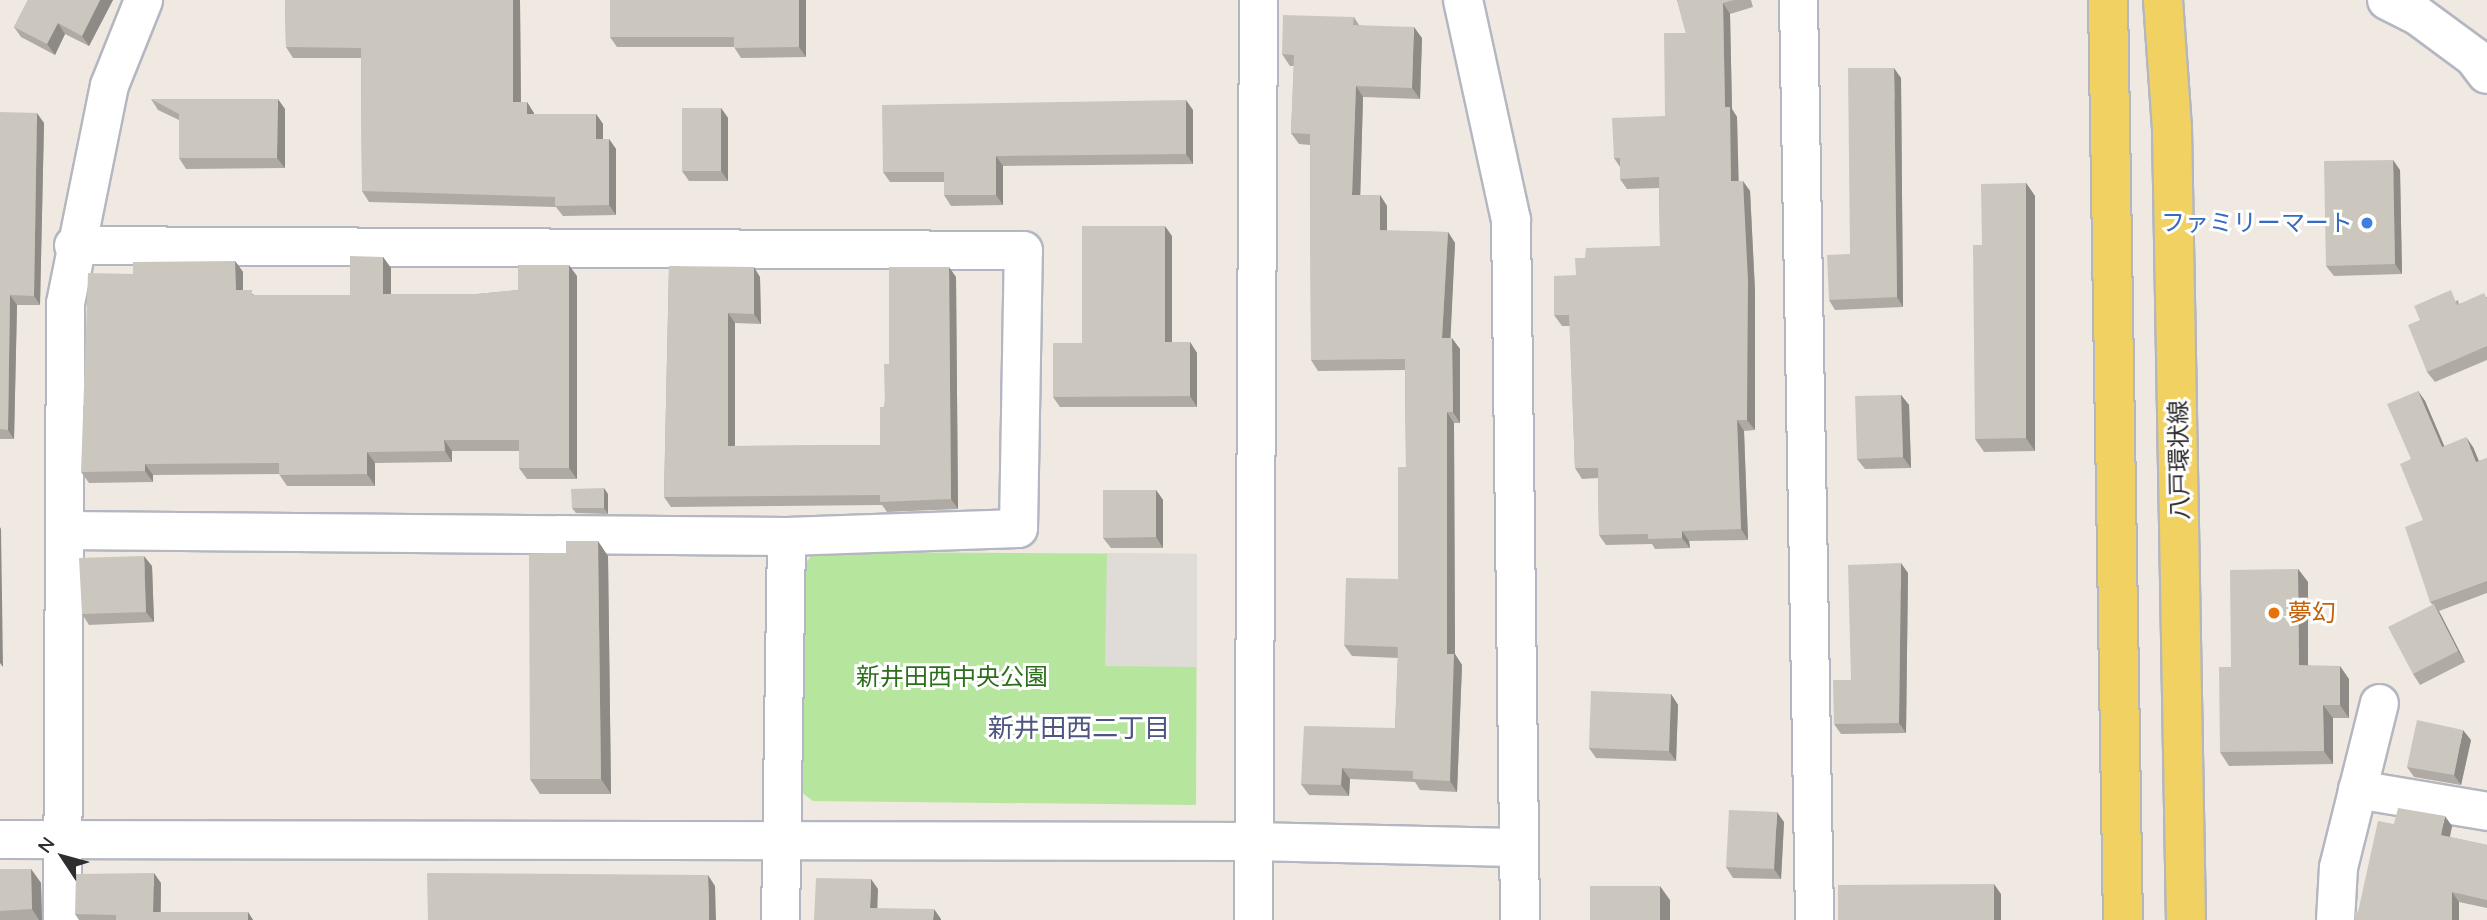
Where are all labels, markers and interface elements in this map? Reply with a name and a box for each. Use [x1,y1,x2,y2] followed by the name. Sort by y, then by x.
[2161,209,2353,237] place label: ファミリーマート
[2359,215,2375,231] marker: ファミリーマート
[2164,400,2194,520] street label: 八戸環状線
[2288,599,2336,627] place label: 夢幻
[2266,605,2282,621] marker: 夢幻
[856,663,1048,691] park label: 新井田西中央公園
[988,712,1170,744] district label: 新井田西二丁目
[28,822,98,892] north arrow
[32,832,60,857] text: N

